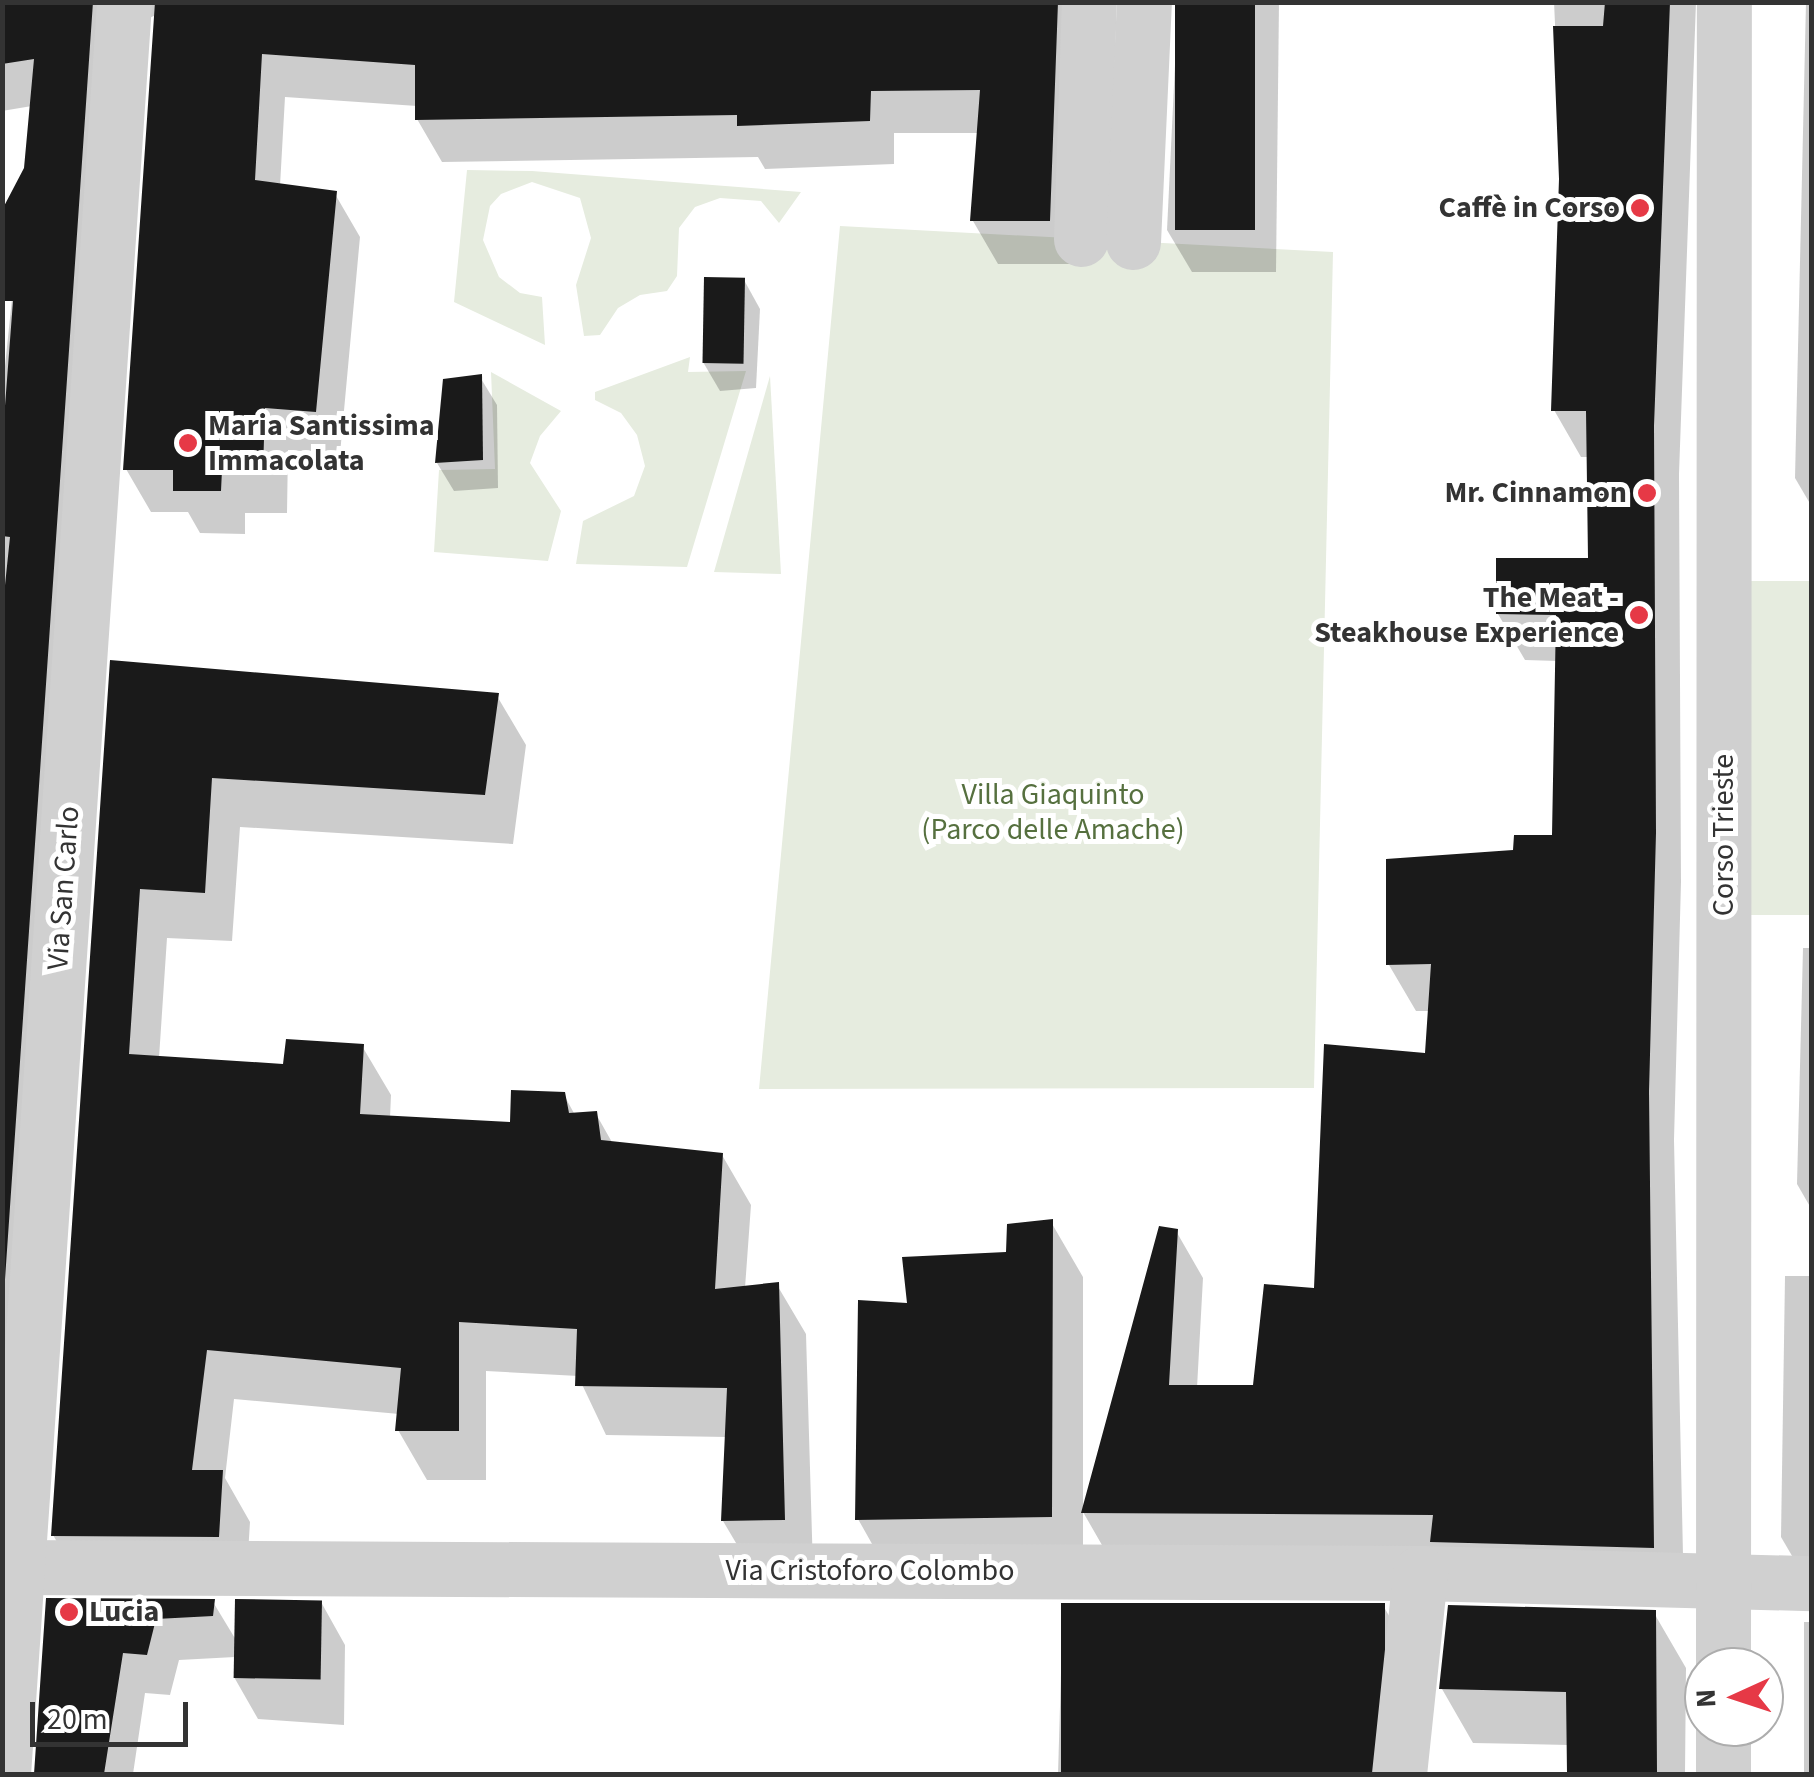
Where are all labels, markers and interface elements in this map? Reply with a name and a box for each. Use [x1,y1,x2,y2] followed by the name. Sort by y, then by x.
[1439,190,1620,226] place label: Caffè in Corso
[1629,197,1651,219] marker: Caffè in Corso
[208,408,434,478] place label: Maria Santissima Immacolata
[177,432,199,454] marker: Maria Santissima Immacolata
[1444,475,1627,511] place label: Mr. Cinnamon
[1636,482,1658,504] marker: Mr. Cinnamon
[1314,580,1619,650] place label: The Meat - Steakhouse Experience
[1628,604,1650,626] marker: The Meat - Steakhouse Experience
[1706,754,1742,916] street label: Corso Trieste
[921,777,1185,848] park label: Villa Giaquinto (Parco delle Amache)
[40,805,88,971] street label: Via San Carlo
[726,1553,1014,1589] street label: Via Cristoforo Colombo
[89,1594,159,1630] place label: Lucia
[58,1601,80,1623] marker: Lucia
[1684,1647,1784,1747] north arrow
[35,1682,192,1744] scale bar
[1686,1688,1726,1709] text: N
[47,1698,108,1741] text: 20 m

